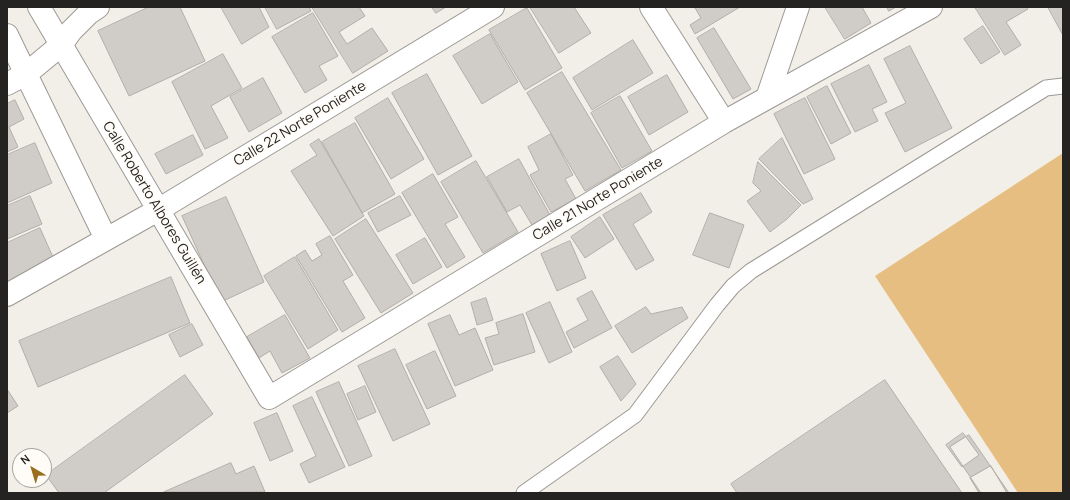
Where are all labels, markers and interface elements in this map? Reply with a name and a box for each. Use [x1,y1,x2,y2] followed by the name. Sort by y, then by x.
[231,78,369,170] street label: Calle 22 Norte Poniente
[99,119,209,287] street label: Calle Roberto Albores Guillén
[530,153,666,245] street label: Calle 21 Norte Poniente
[12,448,52,488] north arrow
[17,451,33,467] text: N

